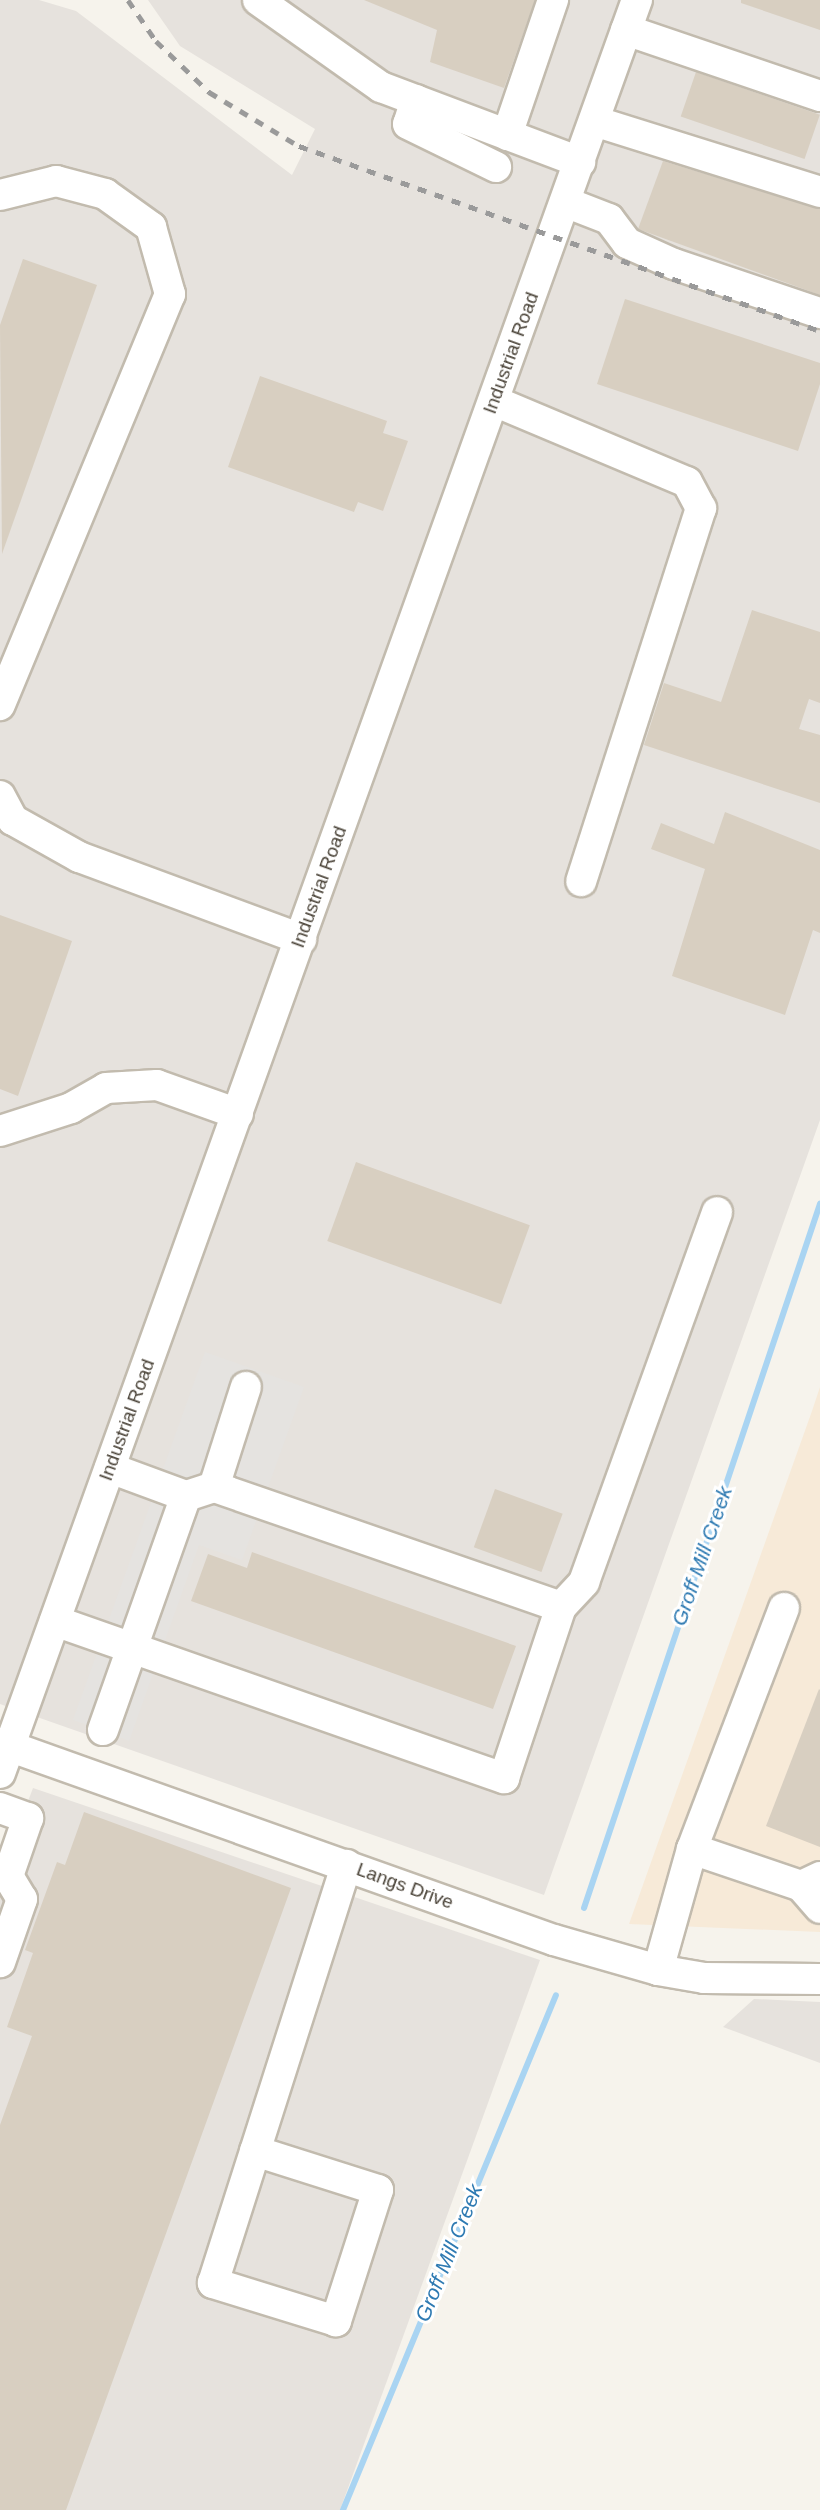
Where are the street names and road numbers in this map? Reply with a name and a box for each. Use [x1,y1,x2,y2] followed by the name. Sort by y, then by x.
[478,289,544,417] street label: Industrial Road
[286,823,352,951] street label: Industrial Road
[94,1356,160,1484] street label: Industrial Road
[353,1858,457,1914] street label: Langs Drive

